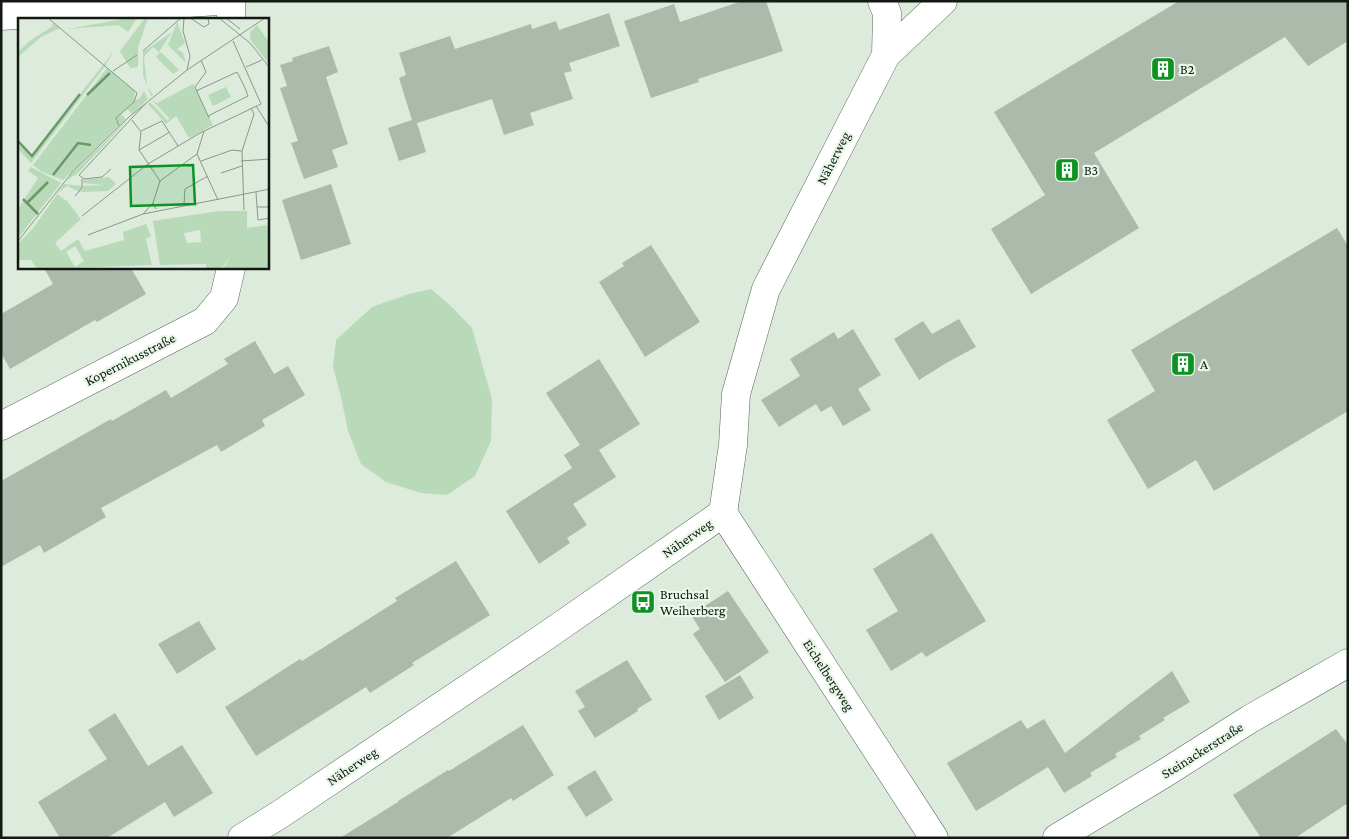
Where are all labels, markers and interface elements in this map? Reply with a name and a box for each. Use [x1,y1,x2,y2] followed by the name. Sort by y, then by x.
[18,18,269,269] inset map
[1150,56,1176,82] building icon: B2
[1180,61,1195,77] place label: B2
[813,129,853,187] street label: Näherweg
[1054,157,1080,183] building icon: B3
[1084,162,1098,178] place label: B3
[82,329,178,389] street label: Kopernikusstraße
[1170,351,1196,377] building icon: A
[1200,356,1208,372] place label: A
[659,515,715,561] street label: Näherweg
[660,586,726,618] place label: Bruchsal Weiherberg
[630,589,656,615] bus stop icon: Bruchsal Weiherberg
[800,636,858,714] street label: Eichelbergweg
[1158,718,1246,782] street label: Steinackerstraße
[324,743,380,789] street label: Näherweg

